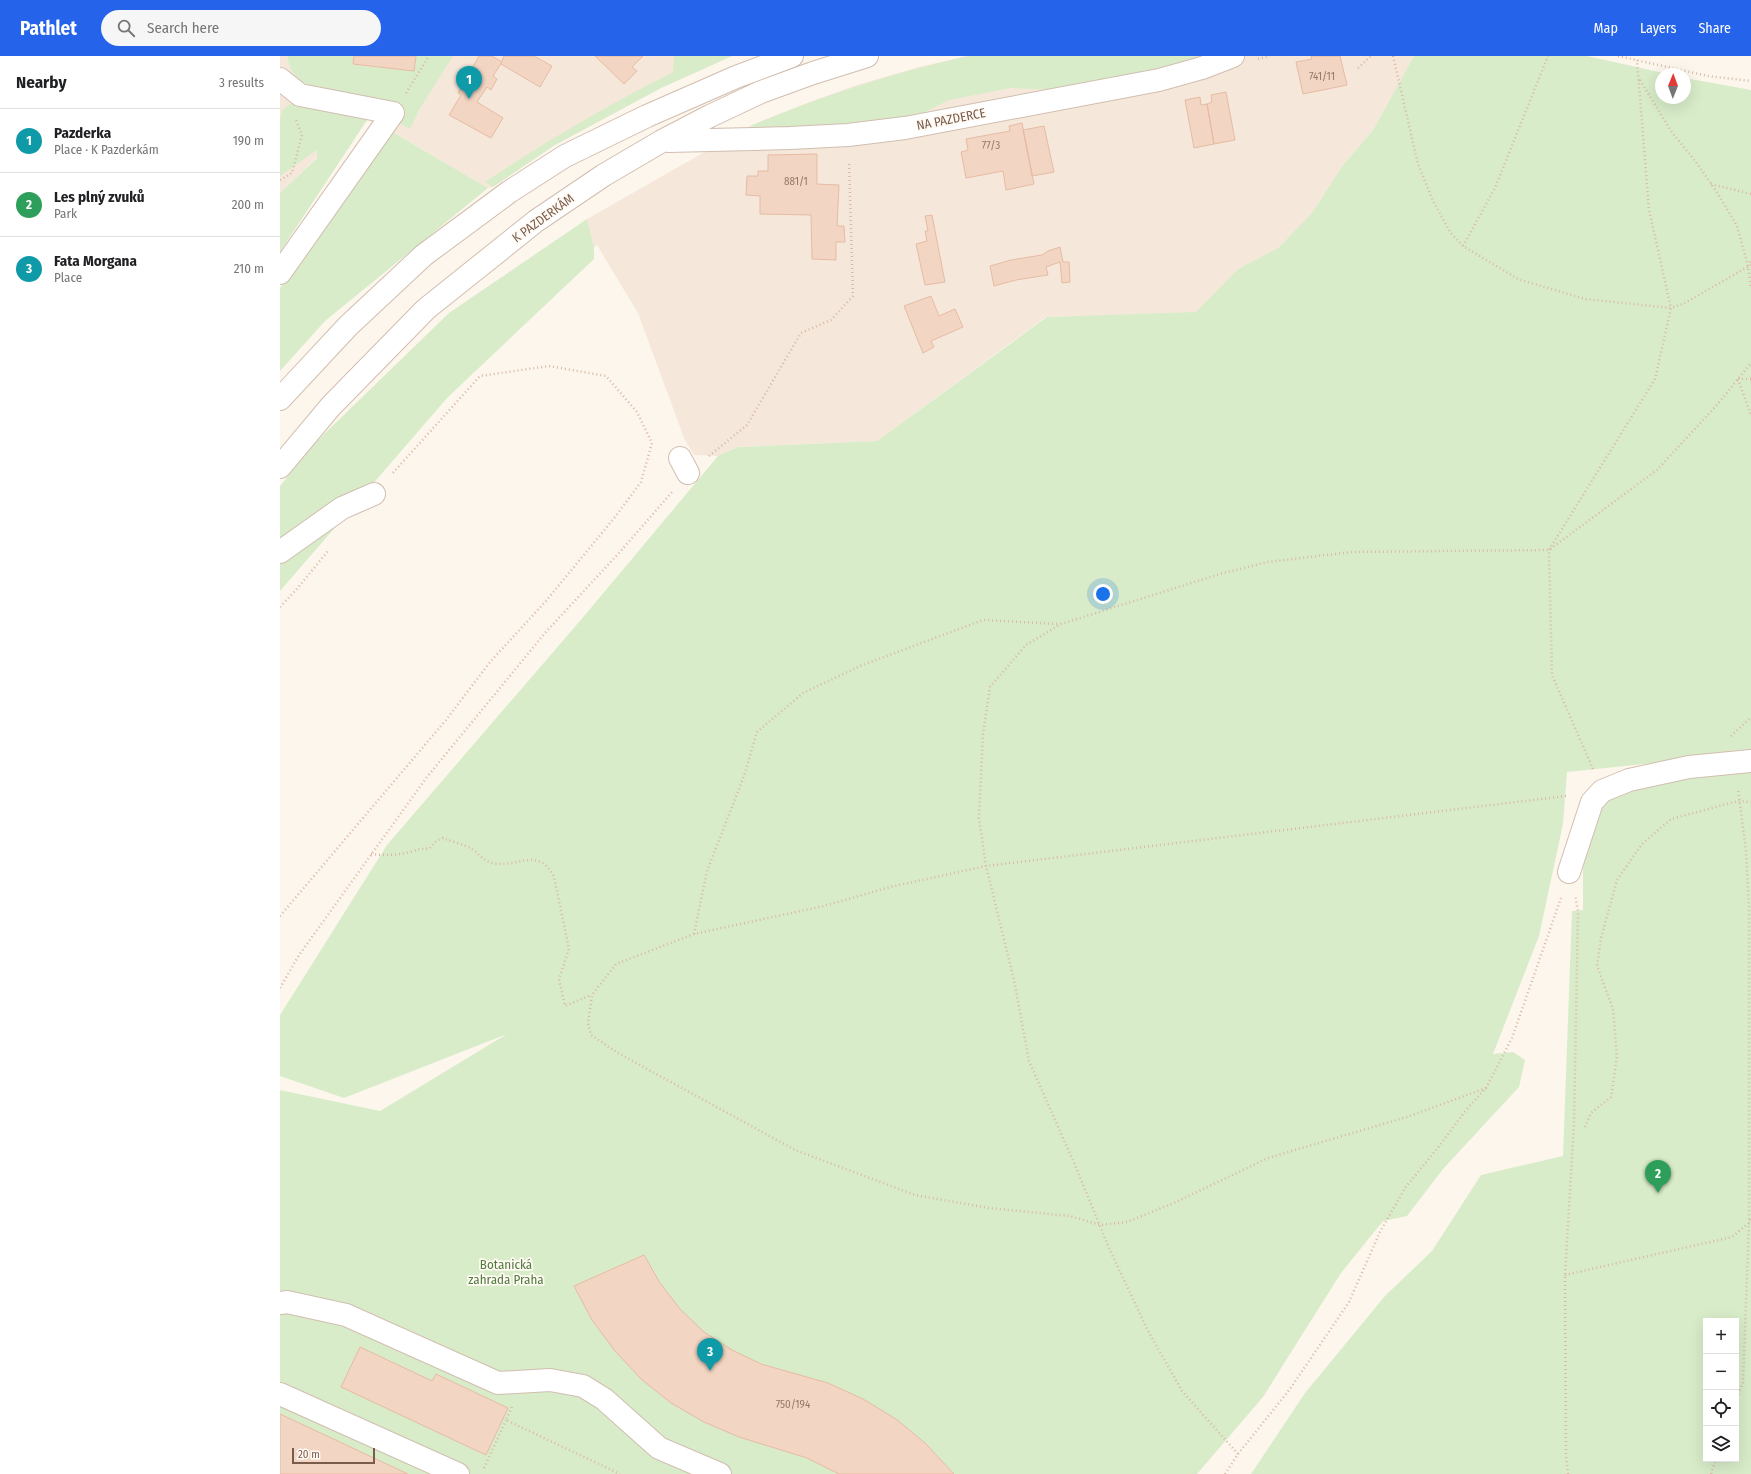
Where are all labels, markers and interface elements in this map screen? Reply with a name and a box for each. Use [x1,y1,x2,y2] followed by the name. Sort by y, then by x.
[101,10,381,46] search box
[20,17,77,40] text: Pathlet
[115,17,137,39] icon: search
[147,19,219,37] text: Search here
[1594,20,1618,37] text: Map
[1640,20,1676,37] text: Layers
[1698,20,1731,37] text: Share
[456,66,482,99] pin: 1
[1655,68,1691,104] north arrow
[1309,70,1335,83] house number: 741/11
[16,72,67,93] text: Nearby
[219,75,264,90] text: 3 results
[915,105,987,133] street label: NA PAZDERCE
[54,124,111,142] text: Pazderka
[26,133,32,148] text: 1
[233,133,264,148] text: 190 m
[982,139,1000,152] house number: 77/3
[54,142,159,157] text: Place · K Pazderkám
[784,175,808,188] house number: 881/1
[54,188,145,206] text: Les plný zvuků
[509,191,577,245] street label: K PAZDERKÁM
[26,197,32,212] text: 2
[232,197,264,212] text: 200 m
[54,206,77,221] text: Park
[54,252,137,270] text: Fata Morgana
[26,261,32,276] text: 3
[234,261,264,276] text: 210 m
[54,270,82,285] text: Place
[1093,584,1113,604] your location
[1645,1160,1671,1193] pin: 2
[468,1257,544,1287] park label: Botanická zahrada Praha
[1703,1318,1739,1462] map controls
[1703,1318,1739,1354] button: +
[697,1338,723,1371] pin: 3
[1703,1354,1739,1390] button: −
[1703,1390,1739,1426] button: locate
[776,1398,811,1411] house number: 750/194
[1703,1426,1739,1462] button: layers
[292,1446,375,1465] scale bar
[298,1448,320,1461] text: 20 m

